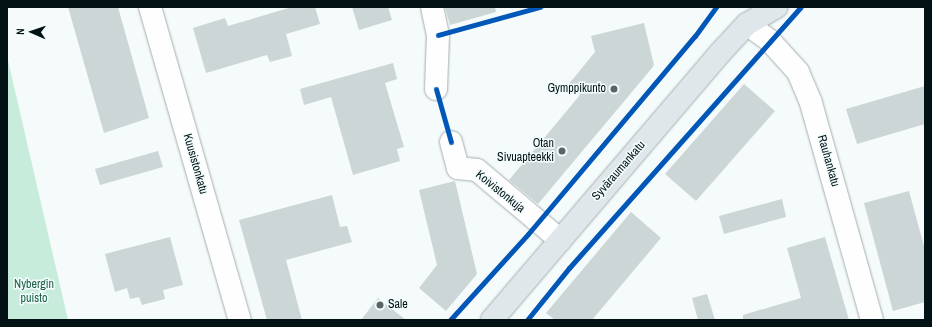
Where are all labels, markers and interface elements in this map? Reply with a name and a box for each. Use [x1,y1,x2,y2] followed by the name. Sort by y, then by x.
[12,12,52,52] north arrow
[13,28,27,35] text: N
[547,82,606,96] place label: Gymppikunto
[609,84,619,94] marker: Gymppikunto
[179,132,211,196] street label: Kuusistonkatu
[814,134,842,188] street label: Rauhankatu
[497,137,554,165] place label: Otan Sivuapteekki
[589,138,649,204] street label: Syväraumankatu
[557,146,567,156] marker: Otan Sivuapteekki
[473,168,527,216] street label: Koivistonkuja
[14,278,54,306] park label: Nybergin puisto
[388,298,408,312] place label: Sale
[375,300,385,310] marker: Sale

